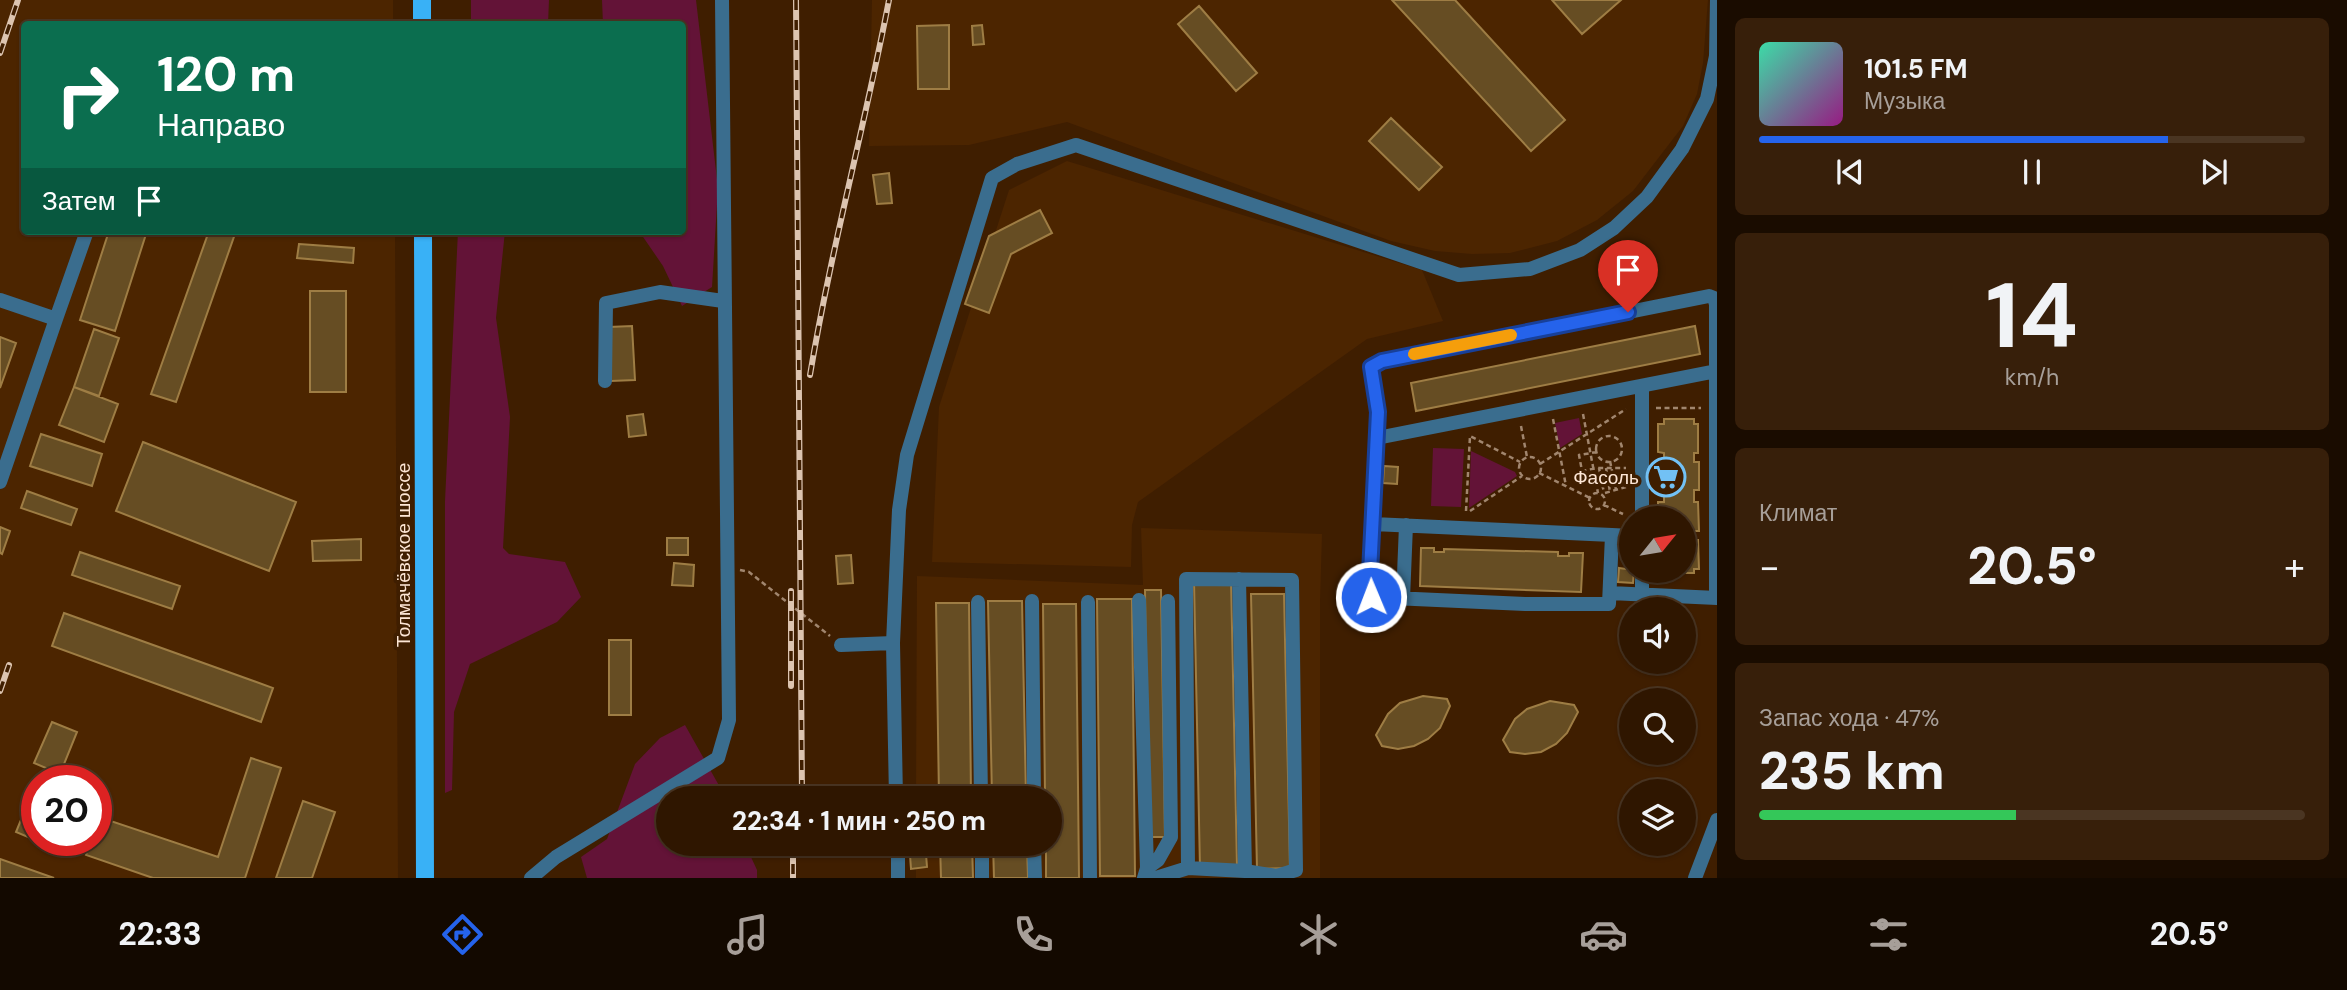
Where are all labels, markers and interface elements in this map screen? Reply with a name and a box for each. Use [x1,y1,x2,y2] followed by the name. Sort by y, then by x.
[157,42,295,106] text: 120 m
[42,49,133,140] icon: right
[1864,52,1968,86] text: 101.5 FM
[1864,86,1945,116] text: Музыка
[157,104,285,146] text: Направо
[1831,153,1869,191] icon: previous
[2013,153,2051,191] icon: pause
[2195,153,2233,191] icon: next
[130,182,168,220] icon: arrive
[42,184,116,218] text: Затем
[1598,240,1658,312] pin
[1609,251,1647,289] icon: arrive
[1986,257,2078,375] text: 14
[2005,362,2059,392] text: km/h
[1645,456,1687,498] supermarket icon: Фасоль
[391,463,416,647] street label: Толмачёвское шоссе
[1573,465,1639,490] place label: Фасоль
[1759,498,1837,528] text: Климат
[1619,506,1696,583] north arrow
[1619,506,1696,856] map controls
[1967,532,2097,600] text: 20.5°
[1759,542,1780,592] text: −
[2284,542,2305,592] text: +
[1334,560,1408,634] position arrow
[1619,597,1696,674] button: sound
[1619,688,1696,765] button: search
[1759,703,1939,733] text: Запас хода · 47%
[1759,737,1945,805] text: 235 km
[21,765,112,856] speed limit sign: 20
[1619,779,1696,856] button: layers
[732,804,986,838] text: 22:34 · 1 мин · 250 m
[438,910,487,959] icon: directions
[723,910,772,959] icon: music
[1009,910,1058,959] icon: phone
[1294,910,1343,959] icon: climate
[1579,910,1628,959] icon: car
[1864,910,1913,959] icon: filters
[118,913,202,955] text: 22:33
[2150,913,2229,955] text: 20.5°

